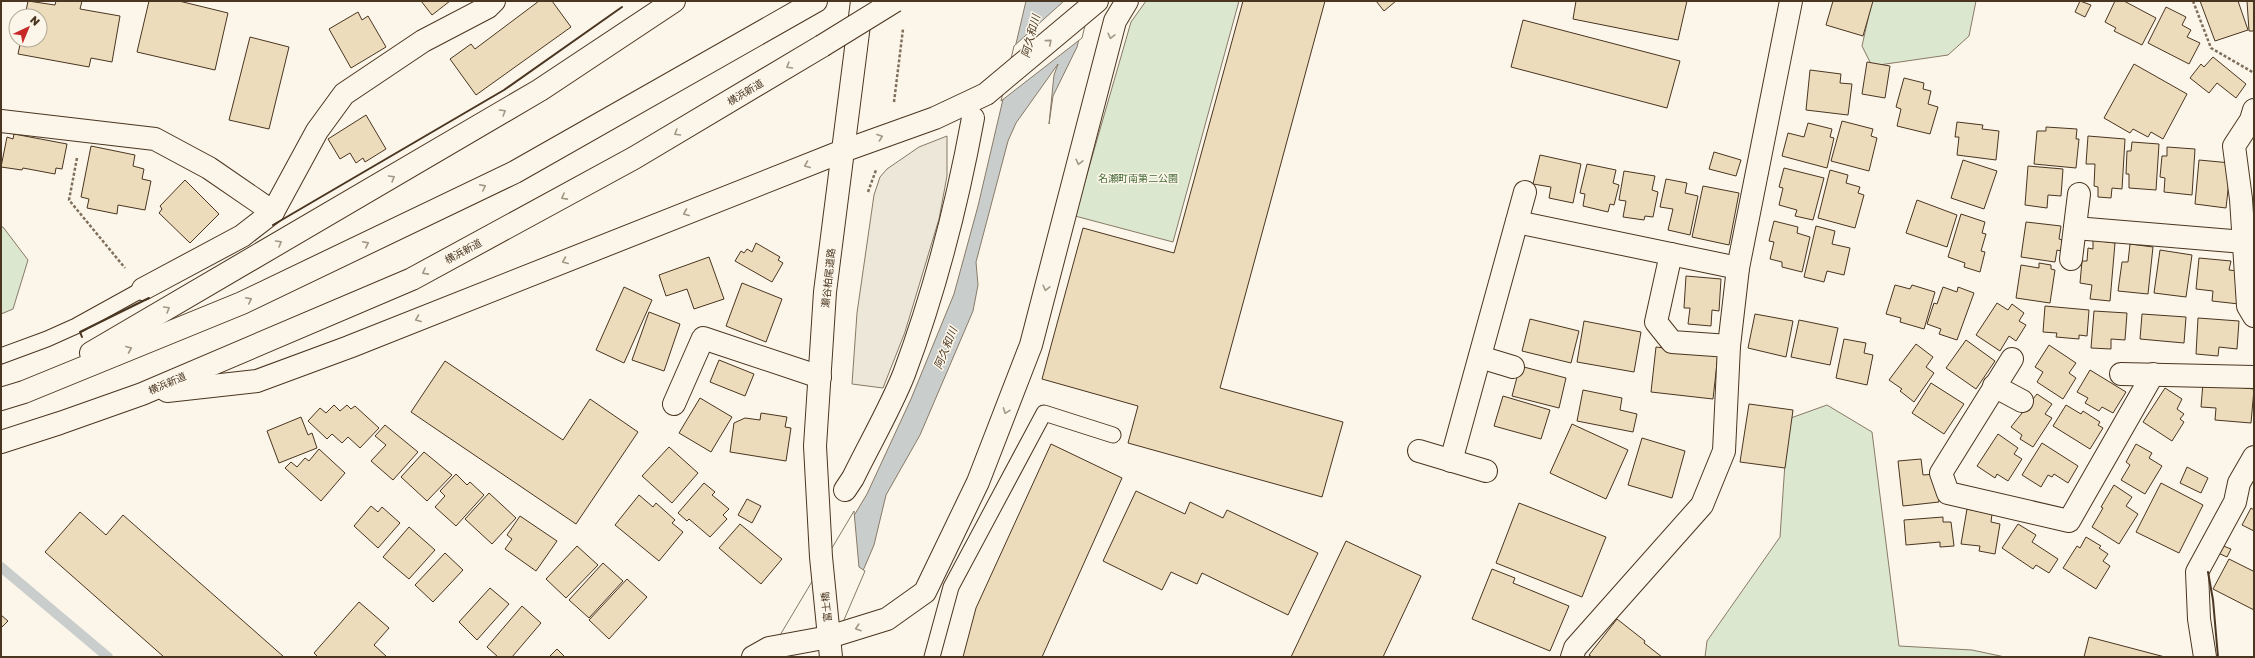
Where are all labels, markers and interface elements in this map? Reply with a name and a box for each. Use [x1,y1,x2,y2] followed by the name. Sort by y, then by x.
[8,8,48,48] north arrow
[1018,12,1042,59] water label: 阿久和川
[28,13,43,28] text: N
[1107,32,1116,39] one-way arrow
[1044,39,1051,46] one-way arrow
[786,61,793,68] one-way arrow
[725,77,765,107] street label: 横浜新道
[499,109,506,116] one-way arrow
[674,128,681,135] one-way arrow
[876,134,883,142] one-way arrow
[1075,159,1083,165] one-way arrow
[803,160,811,168] one-way arrow
[1098,172,1178,184] park label: 名瀬町南第二公園
[387,176,395,183] one-way arrow
[479,184,487,192] one-way arrow
[561,192,568,199] one-way arrow
[683,208,690,216] one-way arrow
[443,236,483,266] street label: 横浜新道
[275,241,282,248] one-way arrow
[362,241,369,249] one-way arrow
[819,248,837,308] street label: 瀬谷柏尾道路
[562,256,569,264] one-way arrow
[422,267,429,275] one-way arrow
[1042,284,1051,291] one-way arrow
[245,297,252,305] one-way arrow
[163,306,170,313] one-way arrow
[415,315,422,323] one-way arrow
[931,324,960,371] water label: 阿久和川
[125,346,132,354] one-way arrow
[146,370,188,396] street label: 横浜新道
[1002,408,1010,415] one-way arrow
[818,591,834,623] street label: 富士橋
[855,623,862,632] one-way arrow

